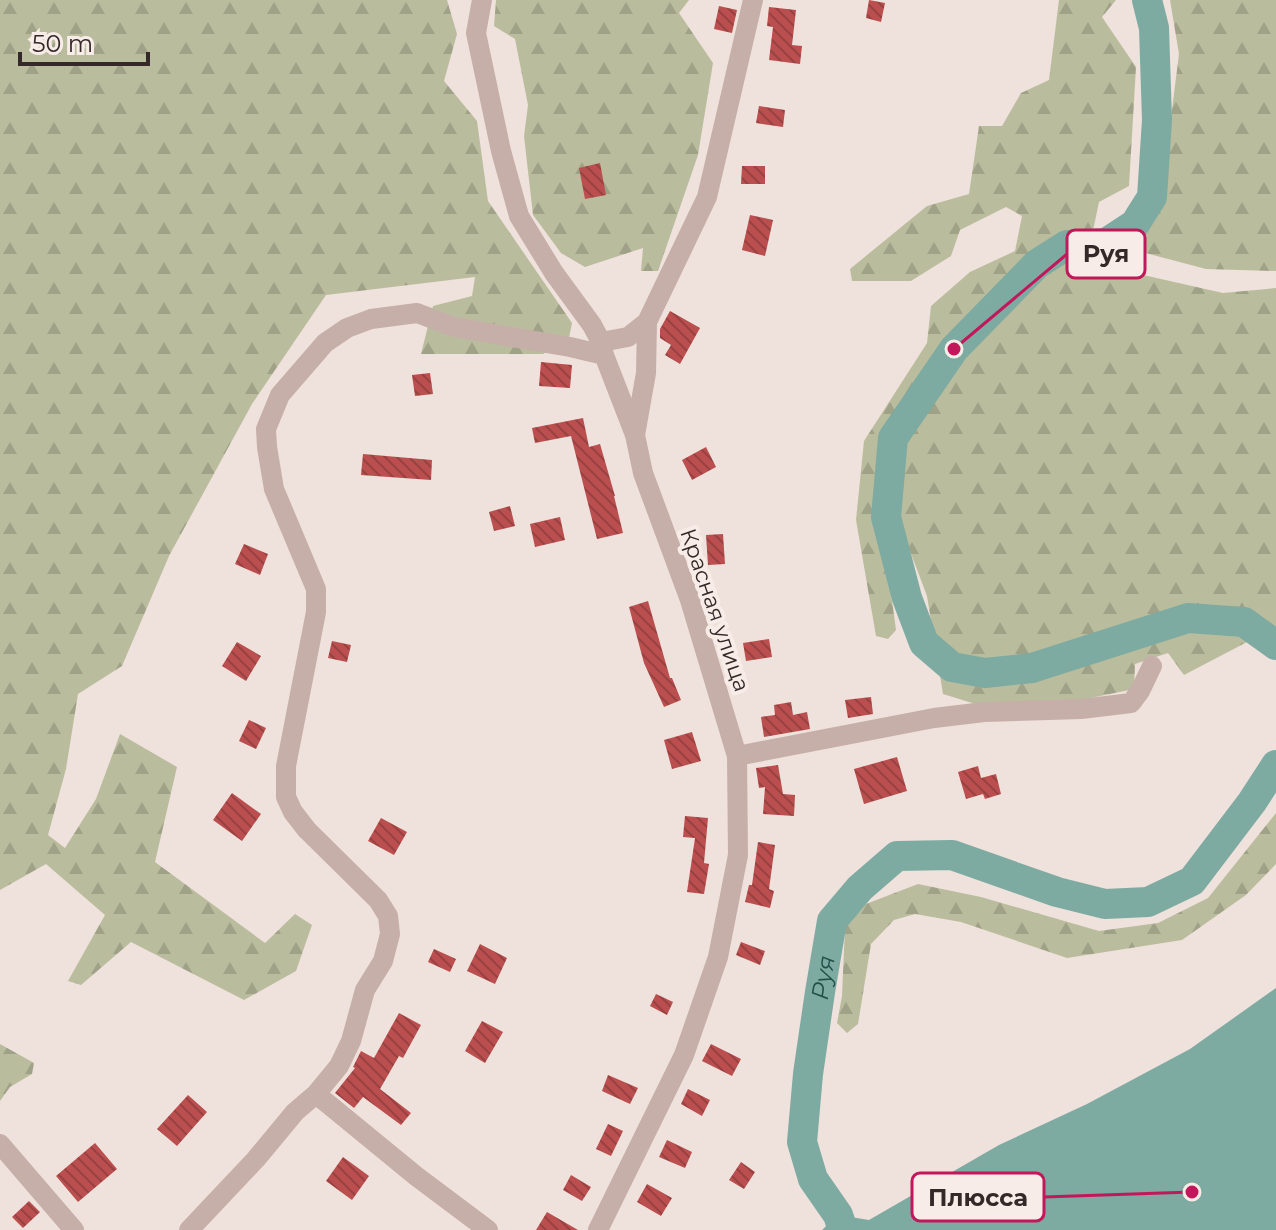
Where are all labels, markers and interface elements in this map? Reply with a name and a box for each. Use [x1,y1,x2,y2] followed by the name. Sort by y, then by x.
[20,16,148,66] scale bar
[32,29,93,58] text: 50 m
[1067,230,1145,278] callout: Руя
[1083,239,1129,268] text: Руя
[674,525,756,695] street label: Красная улица
[804,953,840,1002] water label: Руя
[912,1173,1044,1221] callout: Плюсса
[928,1183,1028,1212] text: Плюсса

